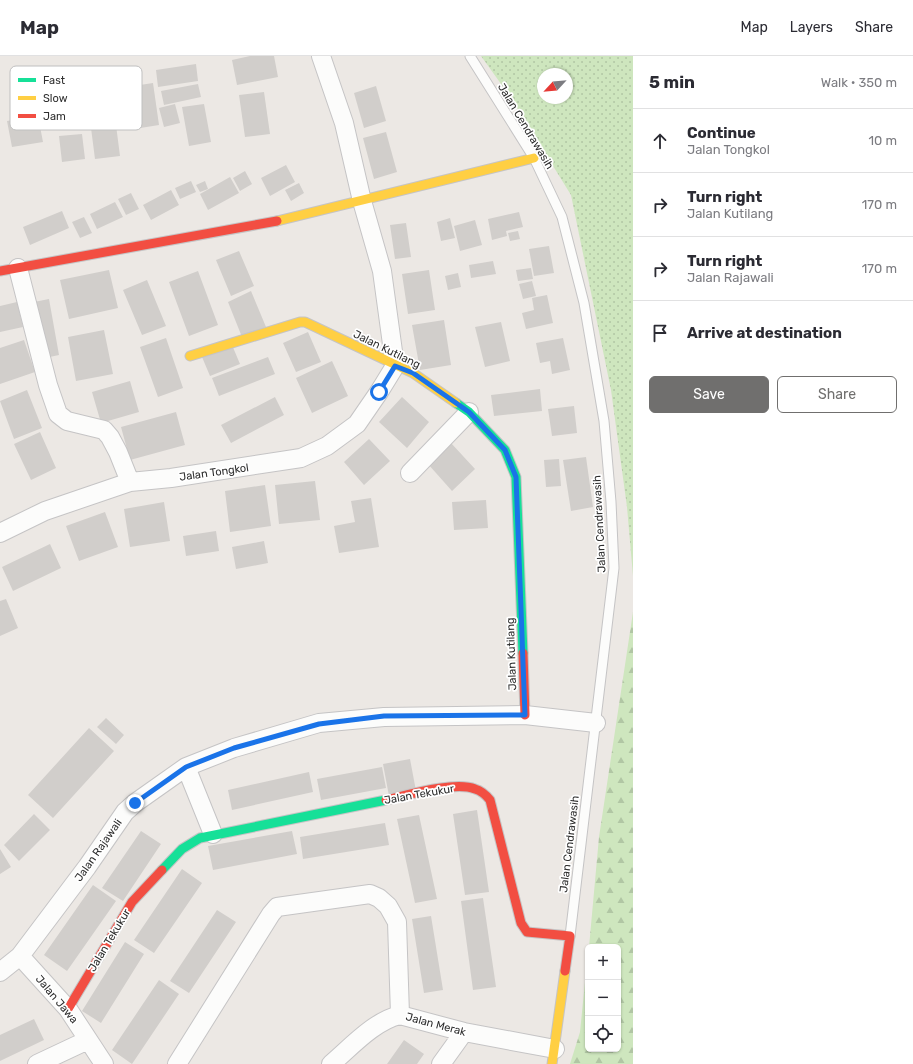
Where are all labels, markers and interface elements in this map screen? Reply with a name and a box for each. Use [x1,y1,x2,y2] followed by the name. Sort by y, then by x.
[20,16,59,39] text: Map
[741,19,768,36] text: Map
[790,19,833,36] text: Layers
[855,19,893,36] text: Share
[10,66,142,130] legend
[537,68,573,104] north arrow
[649,72,695,92] text: 5 min
[43,74,66,87] text: Fast
[821,75,897,90] text: Walk · 350 m
[495,81,556,171] street label: Jalan Cendrawasih
[43,92,68,105] text: Slow
[43,110,66,123] text: Jam
[687,124,756,142] text: Continue
[649,130,671,152] icon: ahead
[868,133,897,148] text: 10 m
[687,142,770,157] text: Jalan Tongkol
[687,188,762,206] text: Turn right
[649,194,671,216] icon: right
[862,197,897,212] text: 170 m
[687,206,773,221] text: Jalan Kutilang
[687,252,762,270] text: Turn right
[649,258,671,280] icon: right
[862,261,897,276] text: 170 m
[687,270,774,285] text: Jalan Rajawali
[649,322,671,344] icon: arrive
[687,324,842,342] text: Arrive at destination
[351,328,422,371] street label: Jalan Kutilang
[649,376,769,413] button: Save
[777,376,897,413] button: Share
[370,383,388,401] route start
[178,461,250,484] street label: Jalan Tongkol
[590,475,609,573] street label: Jalan Cendrawasih
[504,617,519,691] street label: Jalan Kutilang
[383,782,456,807] street label: Jalan Tekukur
[126,794,144,812] route end
[557,795,582,893] street label: Jalan Cendrawasih
[72,816,125,884] street label: Jalan Rajawali
[86,906,134,974] street label: Jalan Tekukur
[585,944,621,1052] map controls
[585,944,621,980] button: +
[33,973,80,1026] street label: Jalan Jawa
[585,980,621,1016] button: −
[404,1010,468,1039] street label: Jalan Merak
[585,1016,621,1052] button: locate

